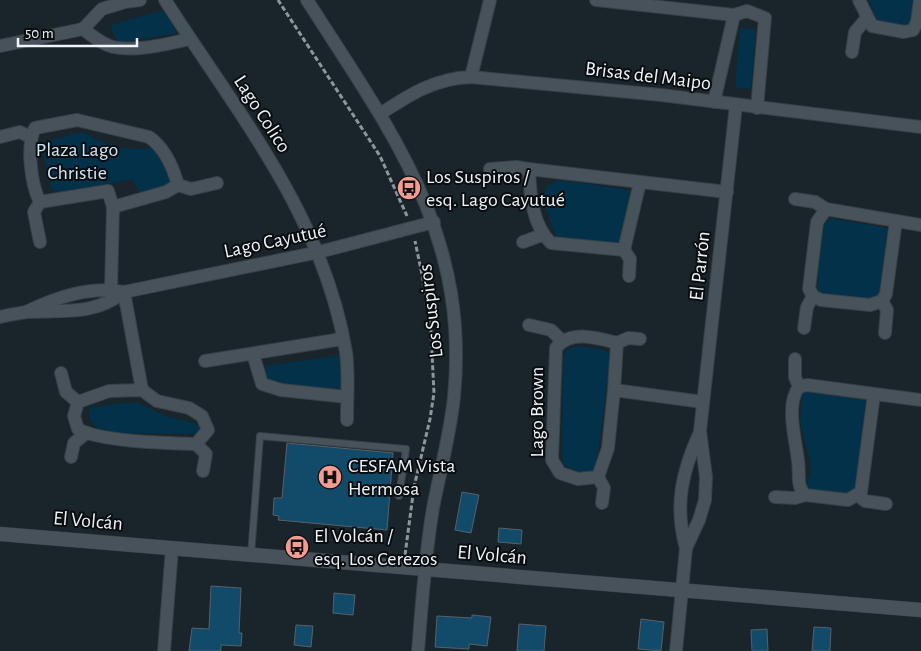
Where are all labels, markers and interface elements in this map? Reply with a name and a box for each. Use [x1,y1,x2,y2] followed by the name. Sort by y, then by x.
[18,15,136,47] scale bar
[25,26,54,41] text: 50 m
[584,58,712,94] street label: Brisas del Maipo
[230,72,294,156] street label: Lago Colico
[36,140,118,183] park label: Plaza Lago Christie
[426,167,565,210] place label: Los Suspiros / esq. Lago Cayutué
[396,175,422,201] bus stop icon: Los Suspiros / esq. Lago Cayutué
[222,220,328,262] street label: Lago Cayutué
[686,230,714,302] street label: El Parrón
[415,263,447,359] street label: Los Suspiros
[527,367,547,457] street label: Lago Brown
[348,456,455,499] place label: CESFAM Vista Hermosa
[317,464,343,490] hospital icon: CESFAM Vista Hermosa
[52,508,124,534] street label: El Volcán
[314,526,437,569] place label: El Volcán / esq. Los Cerezos
[284,534,310,560] bus stop icon: El Volcán / esq. Los Cerezos
[456,542,528,568] street label: El Volcán

